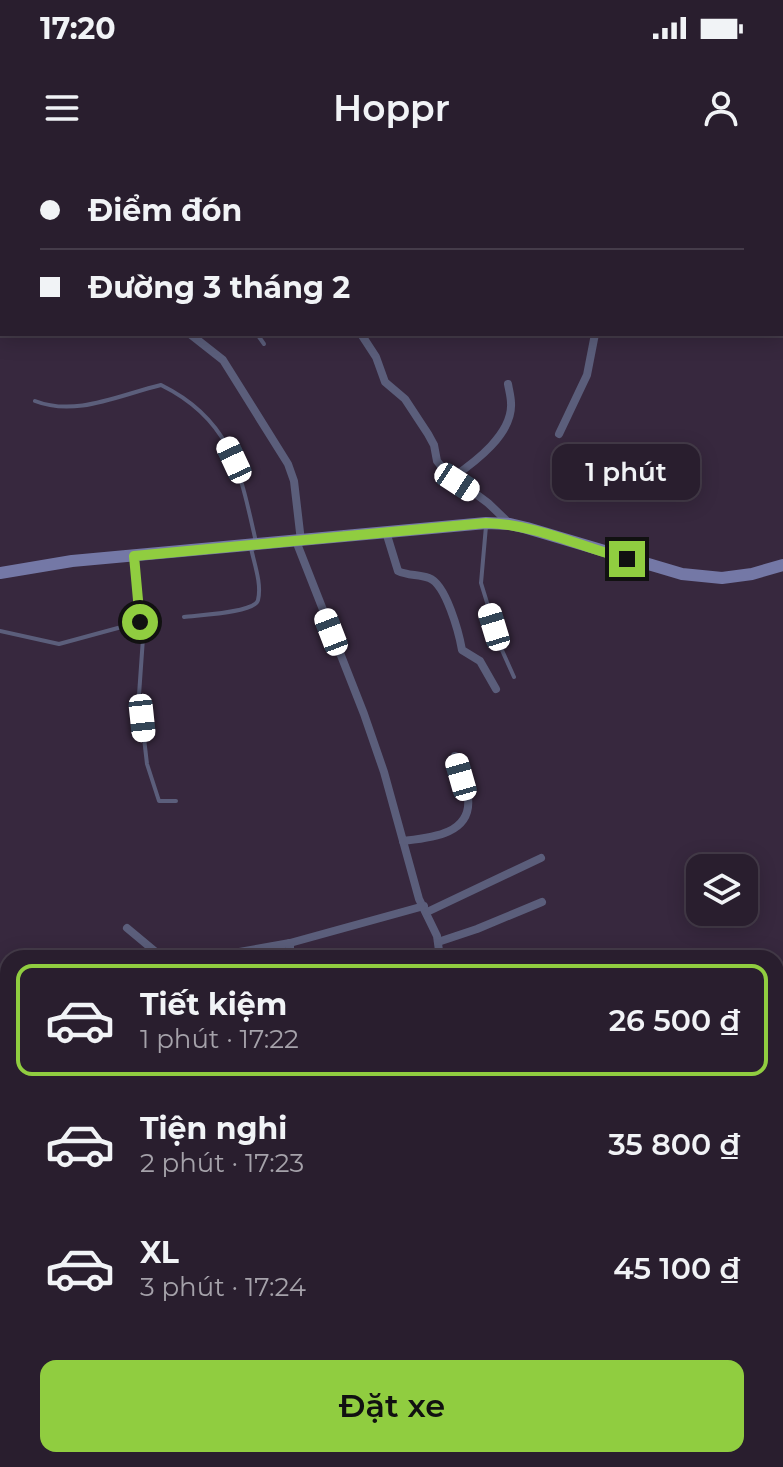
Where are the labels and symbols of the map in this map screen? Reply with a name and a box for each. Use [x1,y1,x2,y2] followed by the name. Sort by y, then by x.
[213,433,255,487] car
[553,443,701,499] callout: 1 phút
[430,459,484,505] car
[609,541,645,577] route end
[476,601,512,653] car
[122,604,158,640] route start
[311,605,351,659] car
[128,693,156,743] car
[443,751,479,803] car

